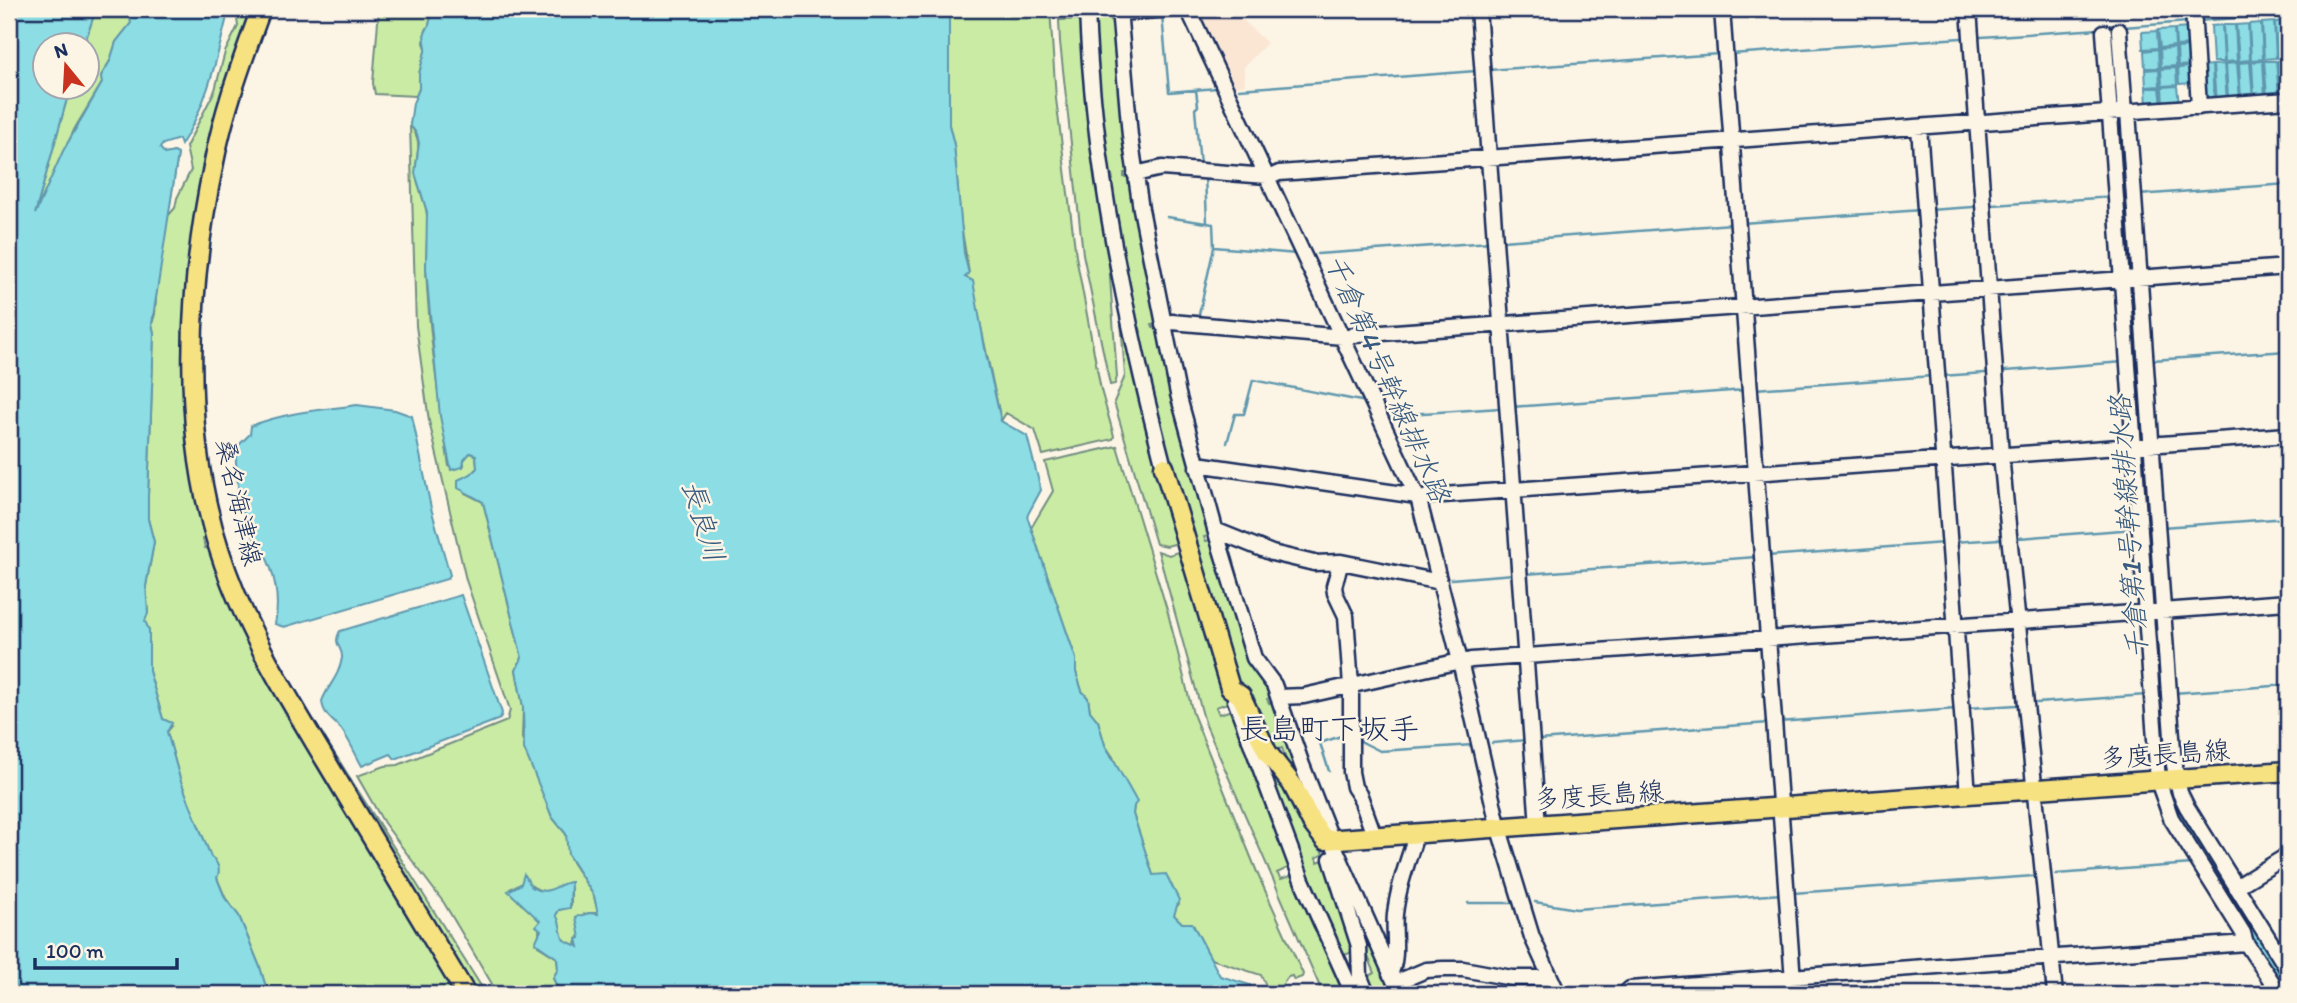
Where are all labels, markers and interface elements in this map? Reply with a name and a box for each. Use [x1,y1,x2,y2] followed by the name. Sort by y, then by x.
[32,32,102,102] north arrow
[51,37,71,63] text: N
[1318,248,1459,510] water label: 千倉第4号幹線排水路
[2102,392,2154,660] water label: 千倉第1号幹線排水路
[209,435,269,569] street label: 桑名海津線
[675,476,733,566] water label: 長良川
[1239,710,1419,747] district label: 長島町下坂手
[2099,734,2231,774] street label: 多度長島線
[1533,775,1665,815] street label: 多度長島線
[35,926,177,970] scale bar
[46,938,104,963] text: 100 m

